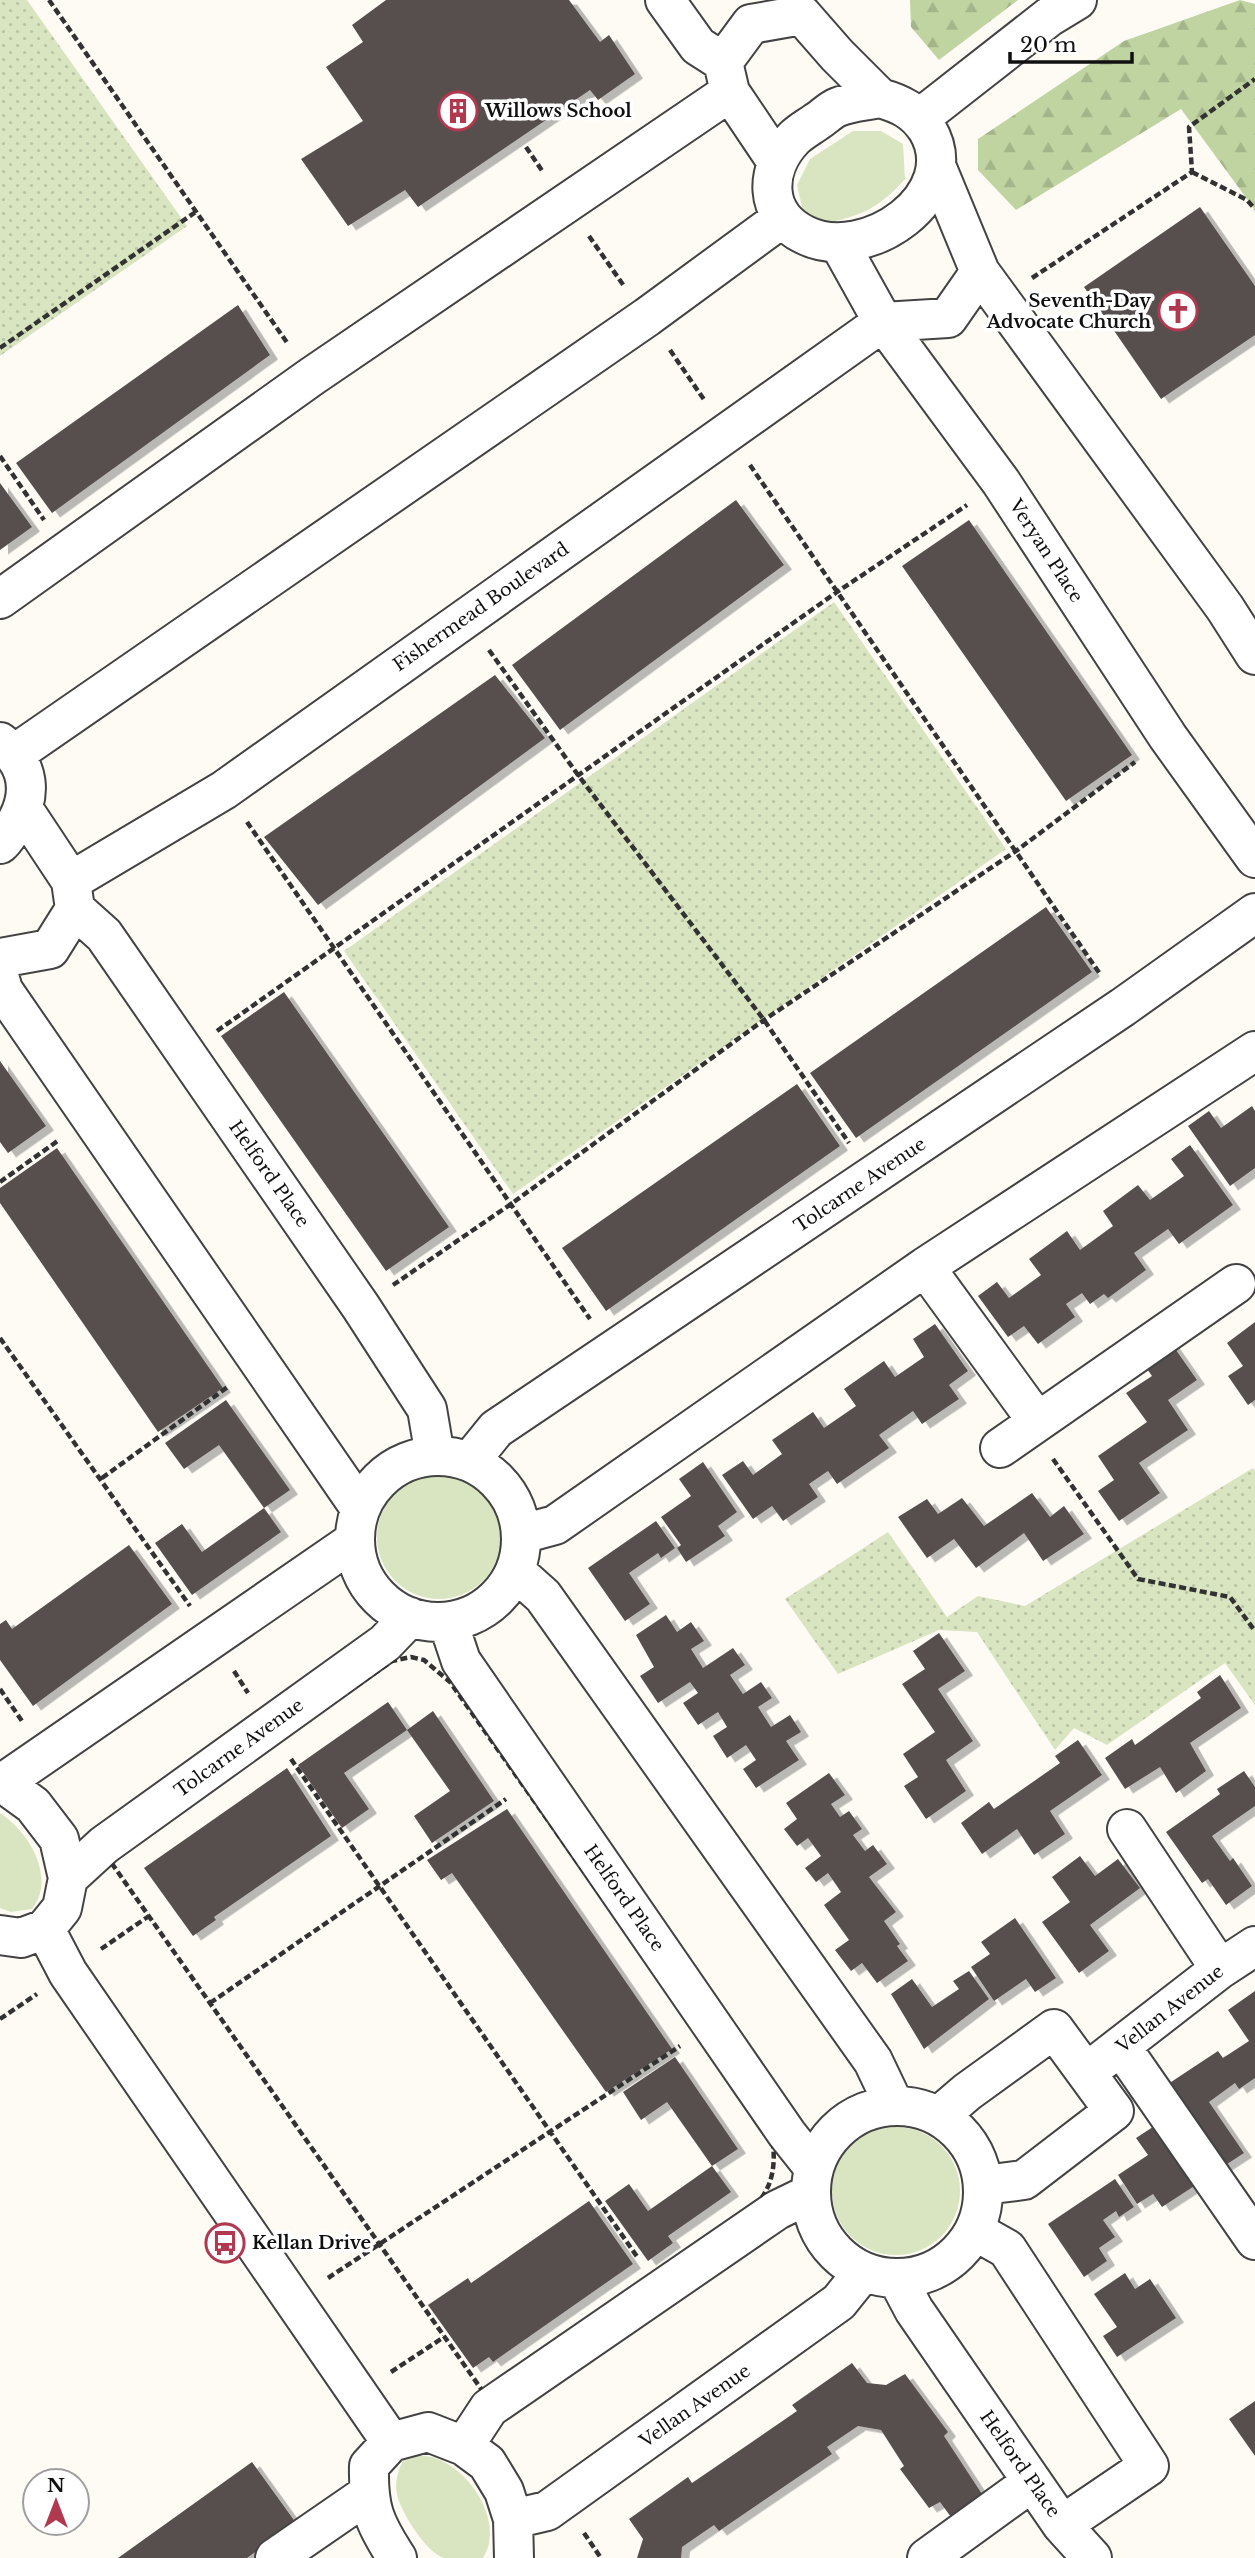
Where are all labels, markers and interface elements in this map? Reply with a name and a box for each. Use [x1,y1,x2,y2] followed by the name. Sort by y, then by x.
[1010,21,1132,65] scale bar
[1020,32,1077,58] text: 20 m
[437,90,479,132] building icon: Willows School
[484,100,632,122] place label: Willows School
[986,290,1151,333] place label: Seventh-Day Advocate Church
[1157,290,1199,332] church icon: Seventh-Day Advocate Church
[1004,494,1087,607] street label: Veryan Place
[389,538,573,676] street label: Fishermead Boulevard
[224,1116,314,1232] street label: Helford Place
[790,1133,930,1237] street label: Tolcarne Avenue
[170,1694,308,1802] street label: Tolcarne Avenue
[579,1840,669,1956] street label: Helford Place
[1111,1960,1228,2058] street label: Vellan Avenue
[204,2222,246,2264] bus stop icon: Kellan Drive
[252,2232,371,2254] place label: Kellan Drive
[635,2360,755,2453] street label: Vellan Avenue
[975,2406,1065,2522] street label: Helford Place
[21,2467,91,2537] north arrow
[47,2474,65,2497] text: N

